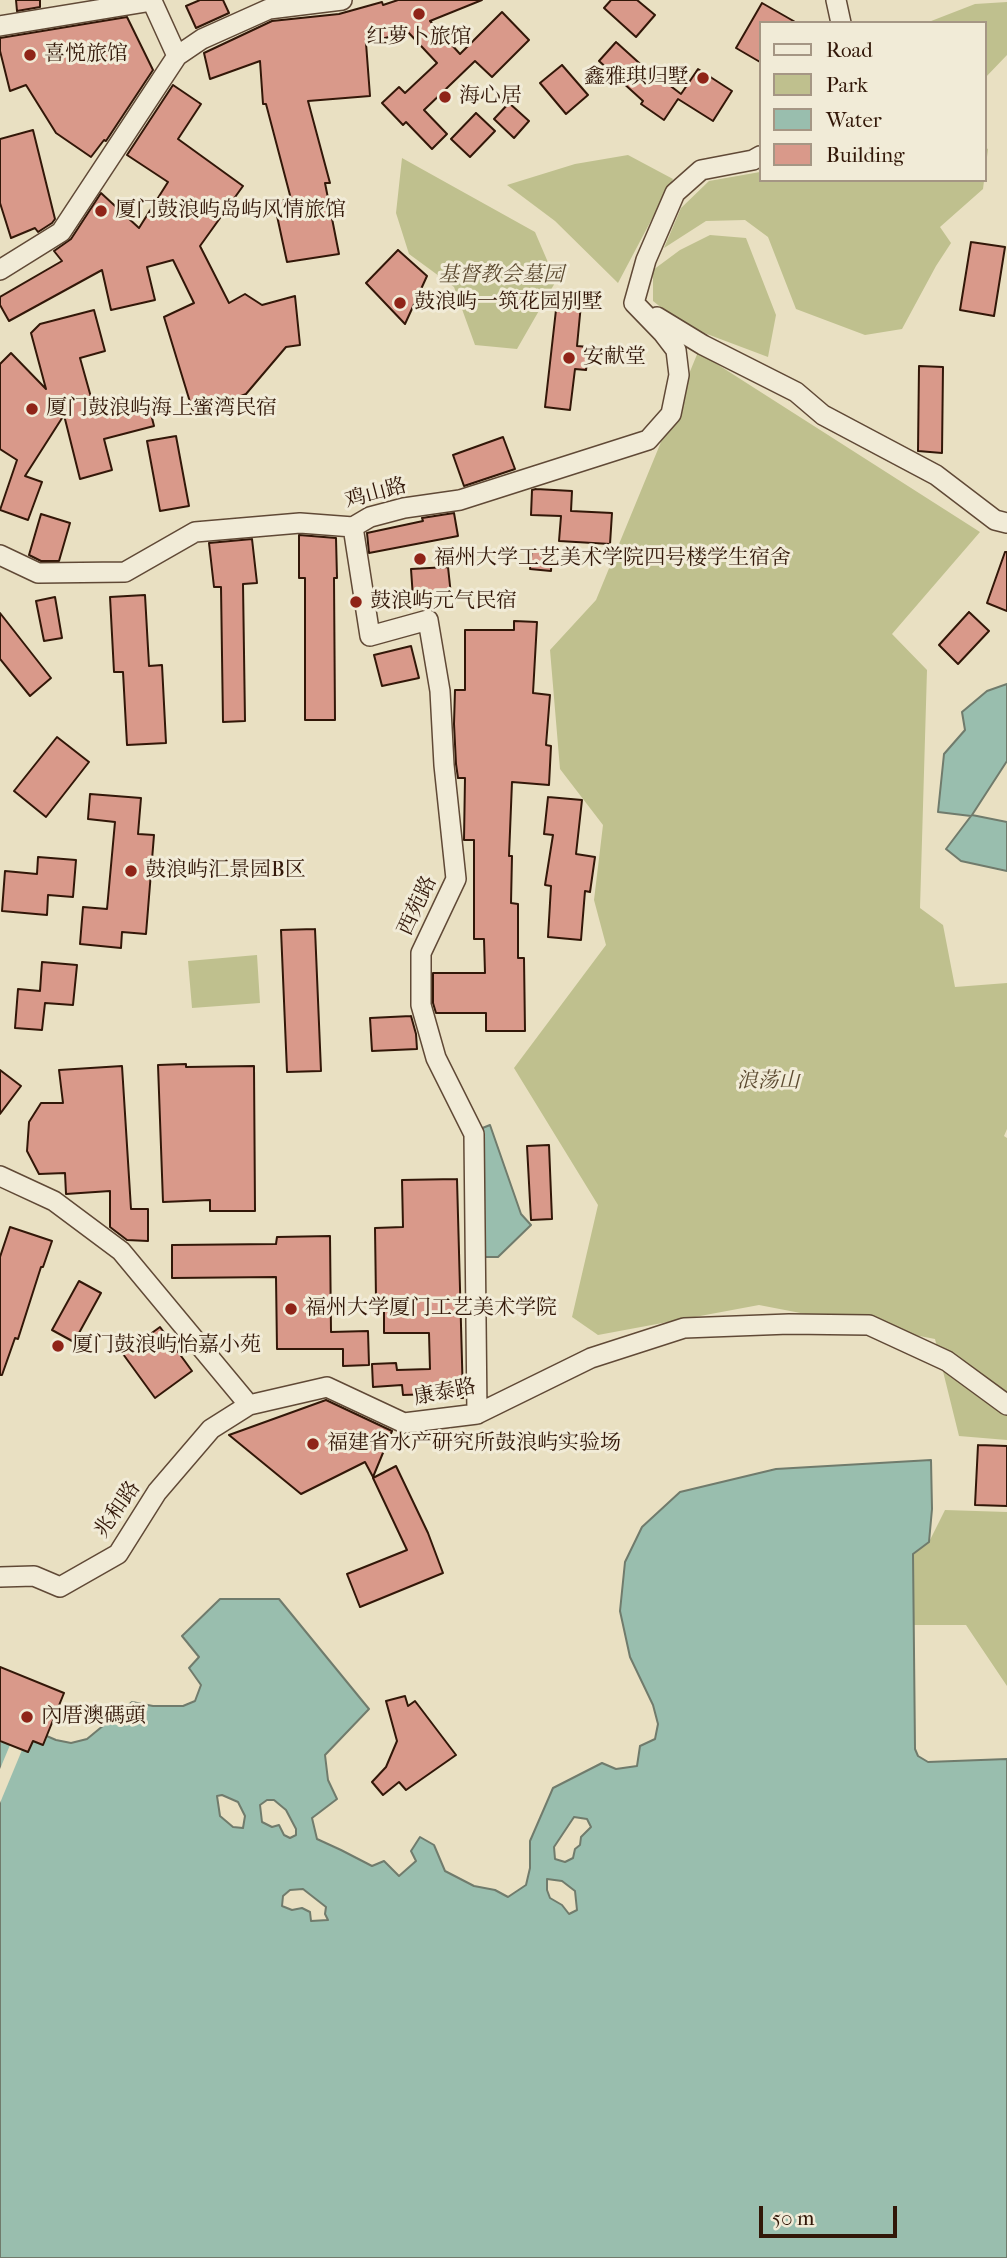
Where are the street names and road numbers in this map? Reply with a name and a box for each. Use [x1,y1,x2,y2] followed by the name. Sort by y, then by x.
[342,474,410,514] street label: 鸡山路
[393,872,443,940] street label: 西苑路
[412,1375,478,1411] street label: 康泰路
[90,1477,146,1543] street label: 兆和路

